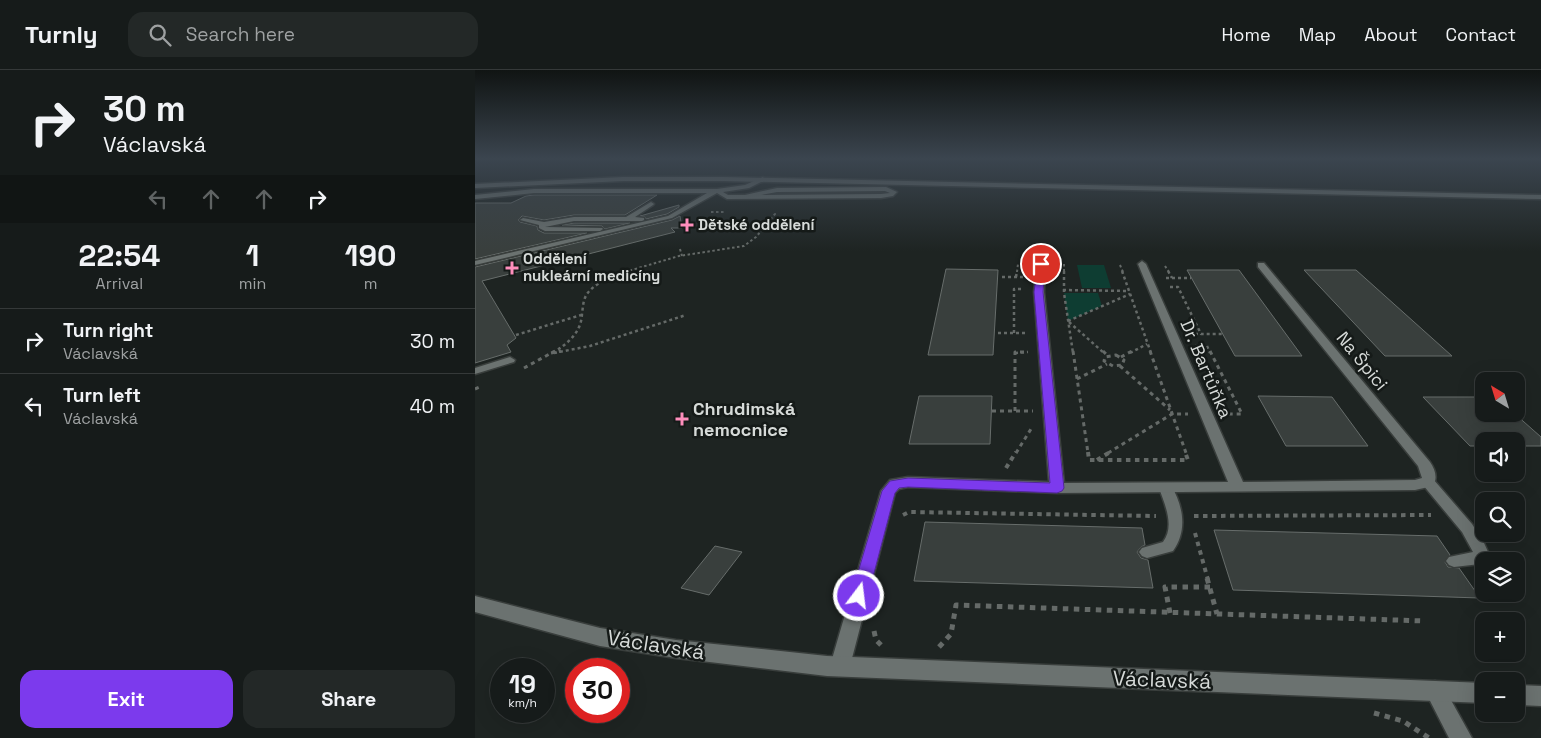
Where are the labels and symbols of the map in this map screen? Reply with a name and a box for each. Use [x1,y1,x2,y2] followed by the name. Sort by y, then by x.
[698,215,815,234] place label: Dětské oddělení
[680,218,694,232] marker: Dětské oddělení
[1020,243,1062,285] pin
[523,249,660,285] place label: Oddělení nukleární medicíny
[505,261,519,275] marker: Oddělení nukleární medicíny
[1175,316,1238,422] street label: Dr. Bartůňka
[1332,327,1393,395] street label: Na Špici
[1475,372,1525,422] north arrow
[693,397,796,441] place label: Chrudimská nemocnice
[675,412,689,426] marker: Chrudimská nemocnice
[832,569,884,621] position arrow
[605,623,707,666] street label: Václavská
[565,658,630,723] speed limit sign: 30
[1112,664,1212,695] street label: Václavská

